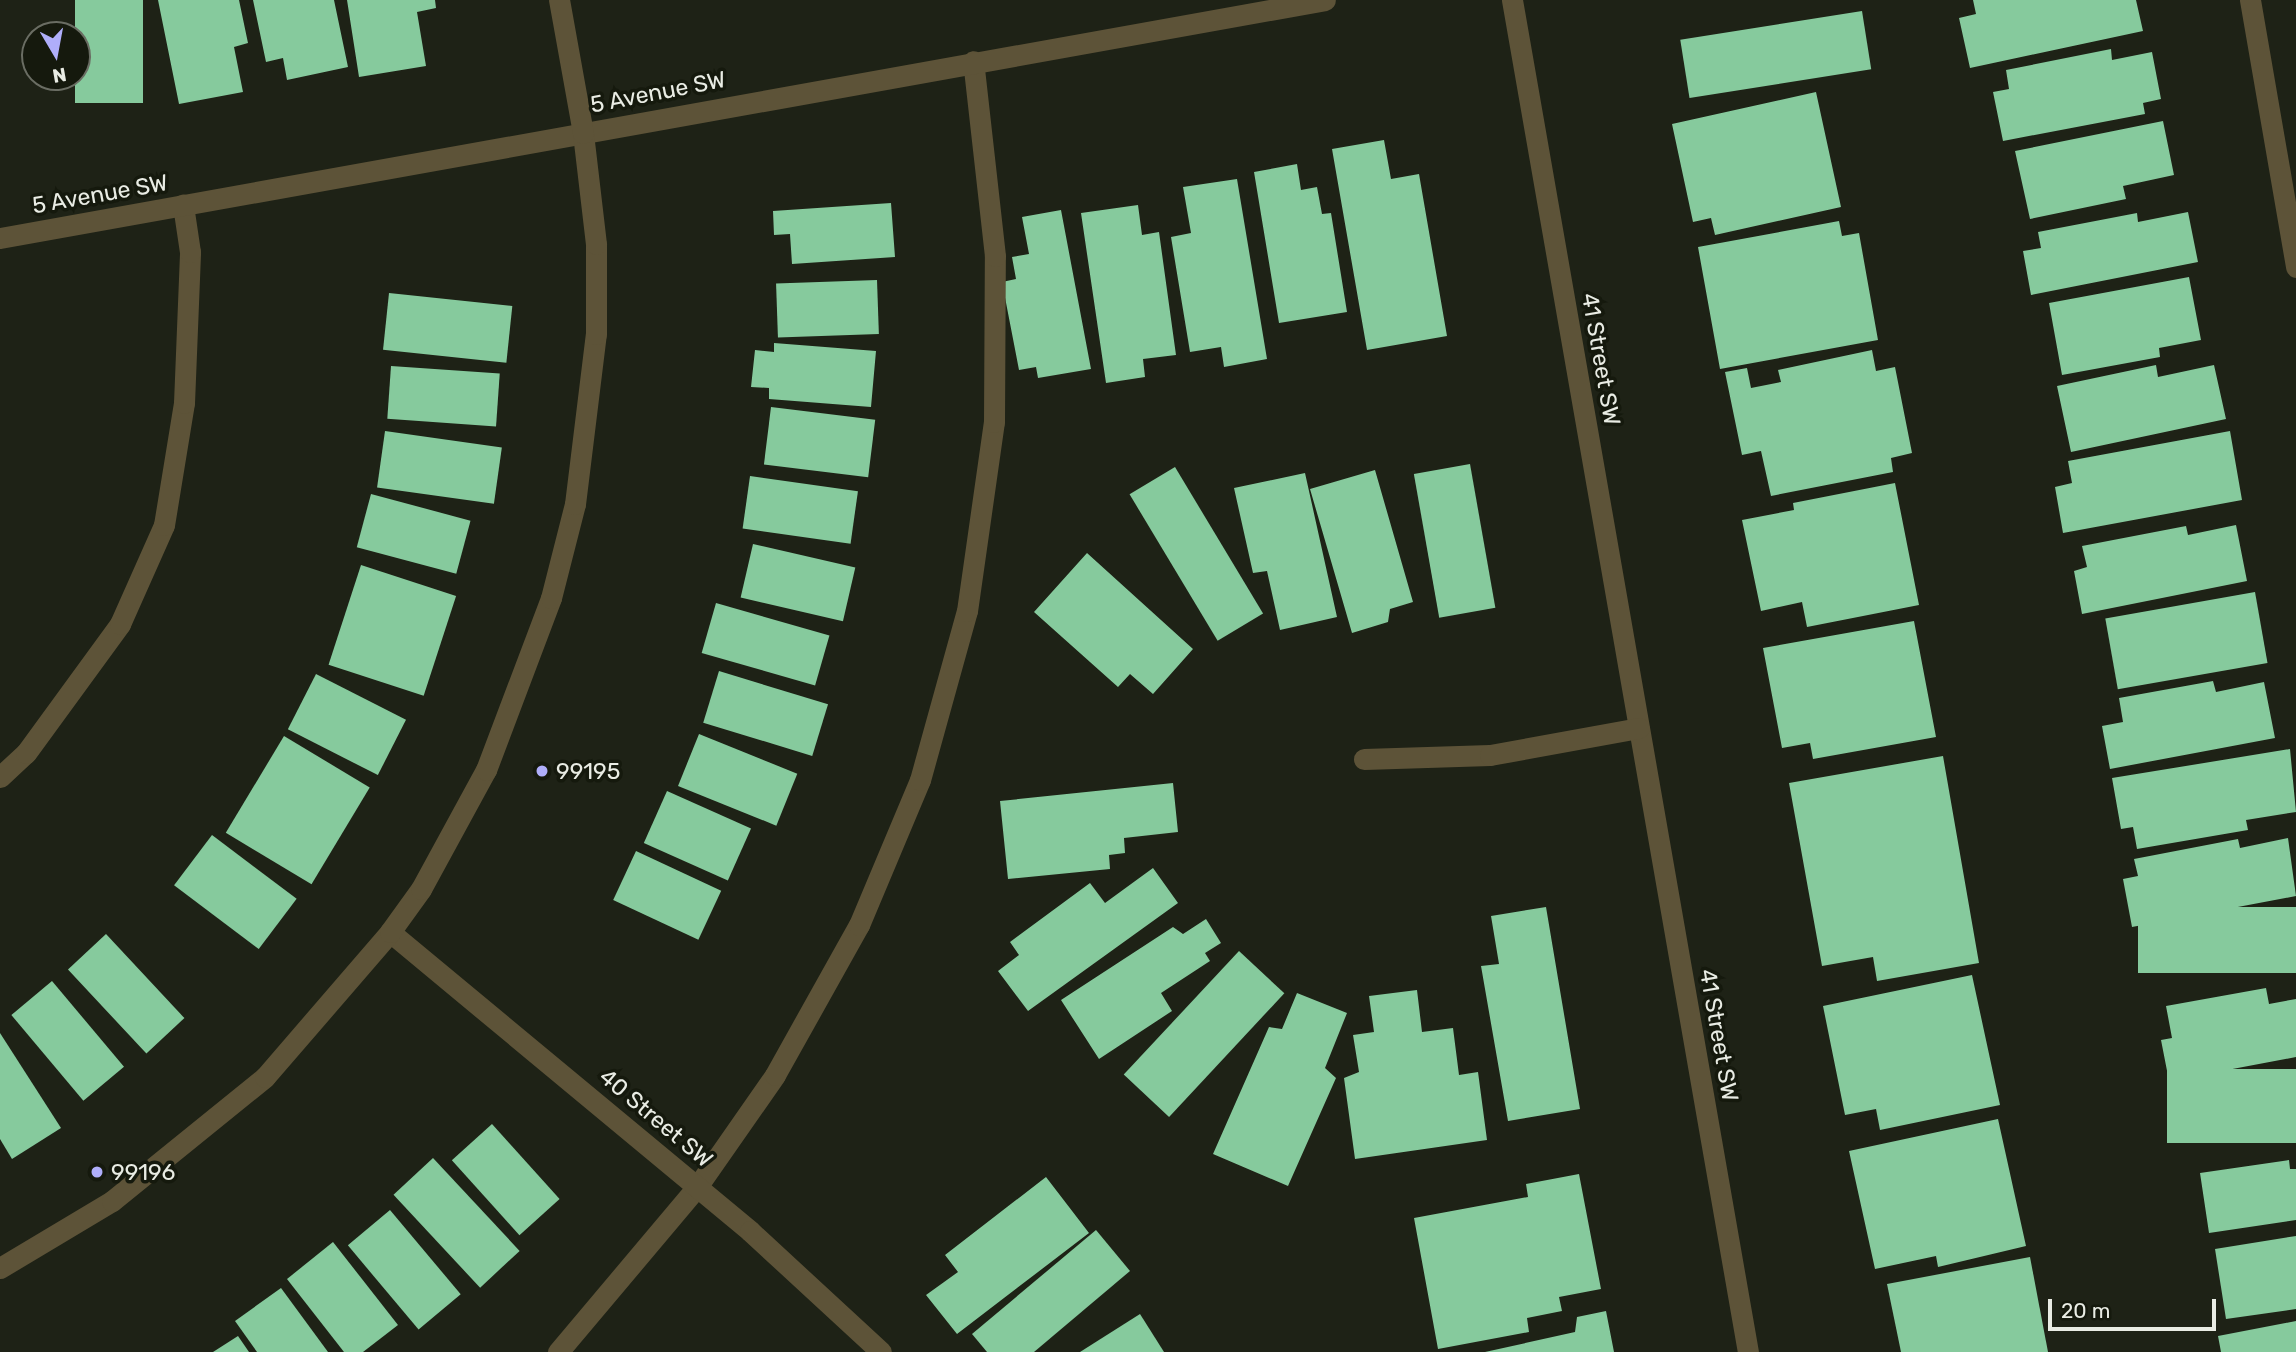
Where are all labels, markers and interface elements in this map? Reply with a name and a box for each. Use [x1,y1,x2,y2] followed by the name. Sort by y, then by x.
[21,21,91,91] north arrow
[51,63,68,88] text: N
[588,65,728,119] street label: 5 Avenue SW
[30,168,170,220] street label: 5 Avenue SW
[1576,291,1626,427] street label: 41 Street SW
[556,757,620,785] place label: 99195
[534,763,550,779] marker: 99195
[1694,967,1744,1103] street label: 41 Street SW
[594,1063,718,1173] street label: 40 Street SW
[111,1158,175,1186] place label: 99196
[89,1164,105,1180] marker: 99196
[2051,1286,2219,1330] scale bar
[2061,1298,2110,1323] text: 20 m

